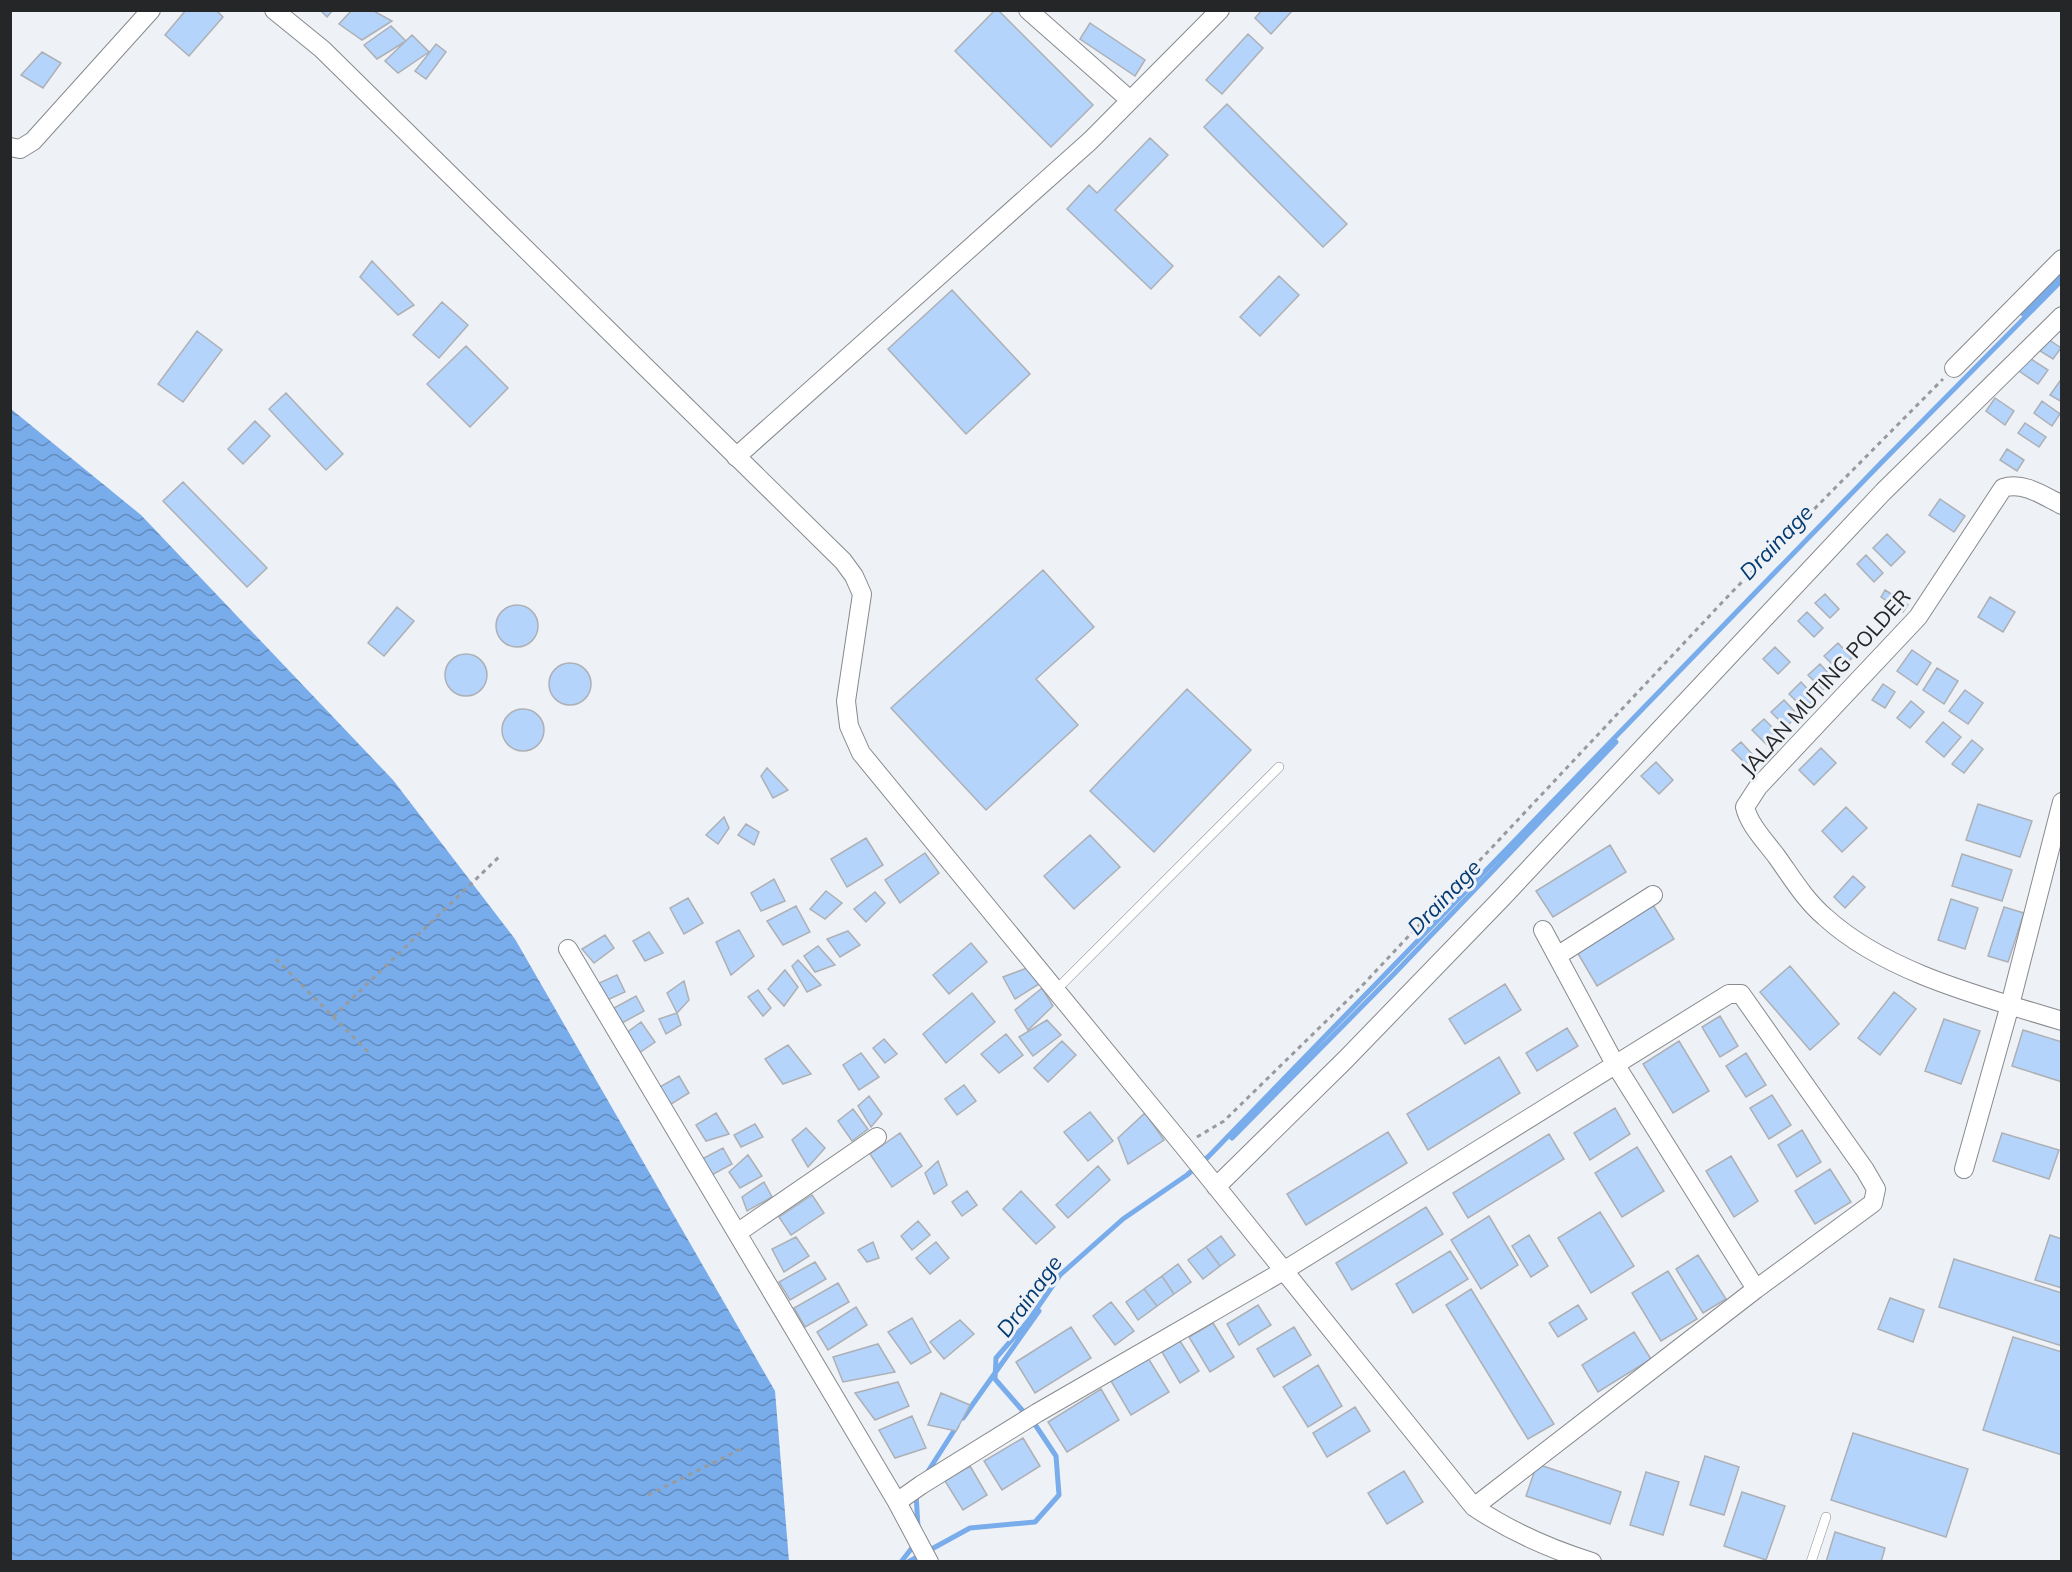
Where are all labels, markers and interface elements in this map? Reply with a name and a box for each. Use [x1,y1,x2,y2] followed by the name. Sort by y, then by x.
[1733,498,1819,586] water label: Drainage
[1734,583,1916,781] street label: JALAN MUTING POLDER
[1401,853,1487,941] water label: Drainage
[990,1250,1068,1342] water label: Drainage

